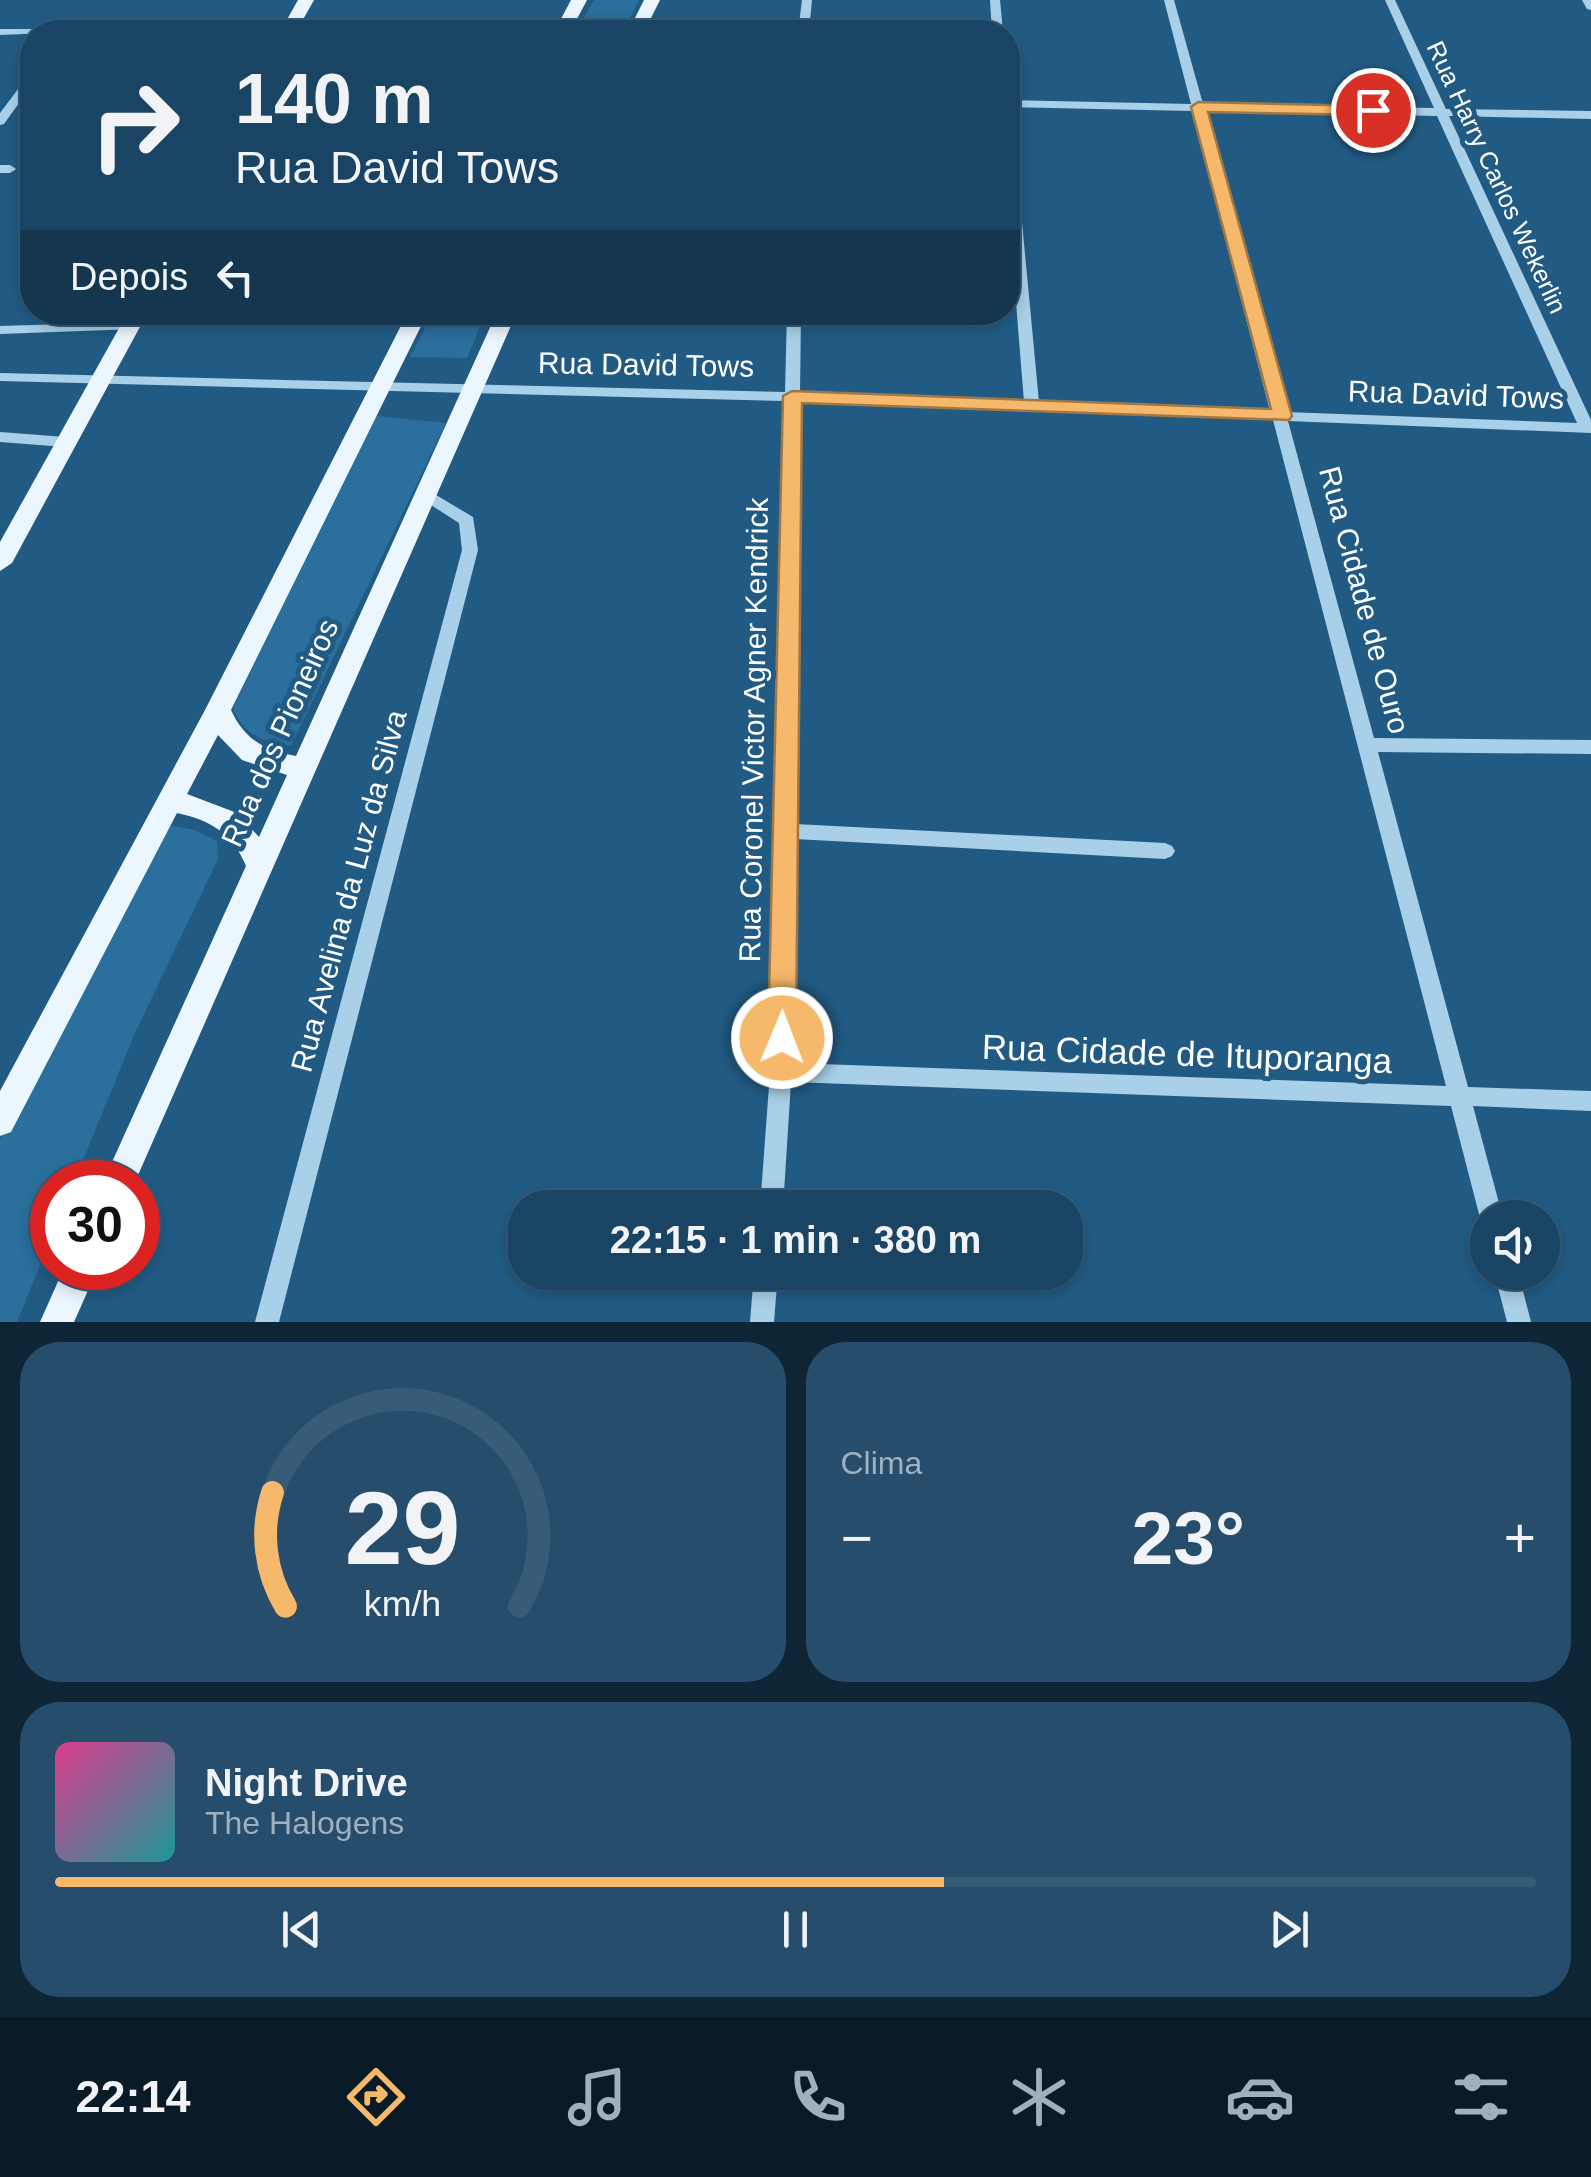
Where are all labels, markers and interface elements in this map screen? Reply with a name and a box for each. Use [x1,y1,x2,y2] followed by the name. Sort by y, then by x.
[1422,37,1572,317] street label: Rua Harry Carlos Wekerlin
[70,60,200,190] icon: right
[235,60,433,138] text: 140 m
[1331,68,1416,153] pin
[1346,83,1401,138] icon: arrive
[235,142,559,193] text: Rua David Tows
[208,250,263,305] icon: left
[70,256,188,298] text: Depois
[538,346,754,383] street label: Rua David Tows
[1347,374,1565,415] street label: Rua David Tows
[1313,463,1416,737] street label: Rua Cidade de Ouro
[733,496,774,963] street label: Rua Coronel Victor Agner Kendrick
[215,614,344,851] street label: Rua dos Pioneiros
[284,706,413,1075] street label: Rua Avelina da Luz da Silva
[730,986,834,1090] position arrow
[981,1027,1393,1080] street label: Rua Cidade de Ituporanga
[30,1160,160,1290] speed limit sign: 30
[1470,1200,1560,1290] map controls
[1470,1200,1560,1290] button: sound
[610,1219,981,1261] text: 22:15 · 1 min · 380 m
[841,1445,922,1481] text: Clima
[345,1470,461,1586] text: 29
[1132,1496,1245,1580] text: 23°
[841,1507,873,1569] text: −
[1504,1507,1536,1569] text: +
[364,1584,441,1624] text: km/h
[205,1762,408,1804] text: Night Drive
[205,1805,404,1841] text: The Halogens
[274,1902,329,1957] icon: previous
[768,1902,823,1957] icon: pause
[1262,1902,1317,1957] icon: next
[341,2062,411,2132] icon: directions
[562,2062,632,2132] icon: music
[783,2062,853,2132] icon: phone
[1004,2062,1074,2132] icon: climate
[1225,2062,1295,2132] icon: car
[1446,2062,1516,2132] icon: filters
[75,2071,191,2122] text: 22:14

